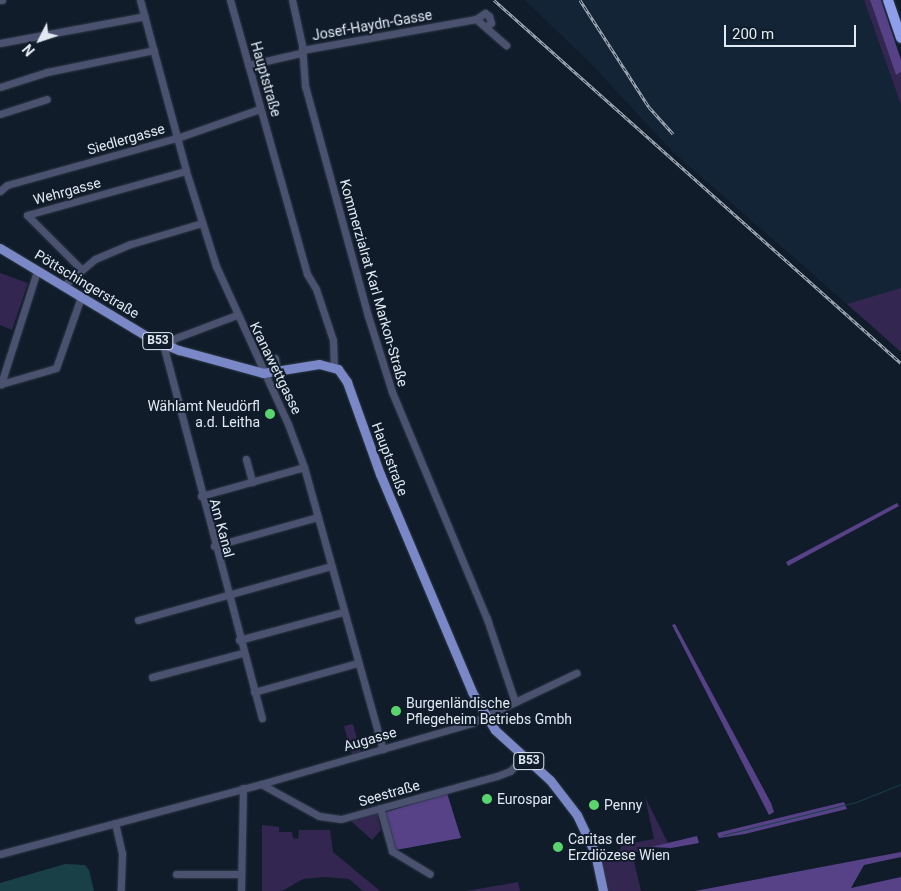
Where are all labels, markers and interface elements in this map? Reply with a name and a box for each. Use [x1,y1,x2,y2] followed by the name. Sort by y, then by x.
[311,6,433,44] street label: Josef-Haydn-Gasse
[15,15,65,65] north arrow
[726,15,858,47] scale bar
[732,25,774,43] text: 200 m
[247,39,285,119] street label: Hauptstraße
[19,41,38,59] text: N
[85,120,167,158] street label: Siedlergasse
[31,174,103,208] street label: Wehrgasse
[336,177,412,389] street label: Kommerzialrat Karl Markon-Straße
[32,246,142,322] street label: Pöttschingerstraße
[246,319,306,417] street label: Kranawettgasse
[142,332,174,351] road number: B53
[147,398,260,431] place label: Wählamt Neudörfl a.d. Leitha
[264,408,276,420] marker: Wählamt Neudörfl a.d. Leitha
[368,420,412,498] street label: Hauptstraße
[206,497,238,559] street label: Am Kanal
[406,695,572,728] place label: Burgenländische Pflegeheim Betriebs Gmbh
[390,705,402,717] marker: Burgenländische Pflegeheim Betriebs Gmbh
[342,723,398,755] street label: Augasse
[513,751,545,770] road number: B53
[357,776,421,810] street label: Seestraße
[497,791,553,807] place label: Eurospar
[481,793,493,805] marker: Eurospar
[604,797,642,813] place label: Penny
[588,799,600,811] marker: Penny
[568,831,670,864] place label: Caritas der Erzdiözese Wien
[552,841,564,853] marker: Caritas der Erzdiözese Wien

